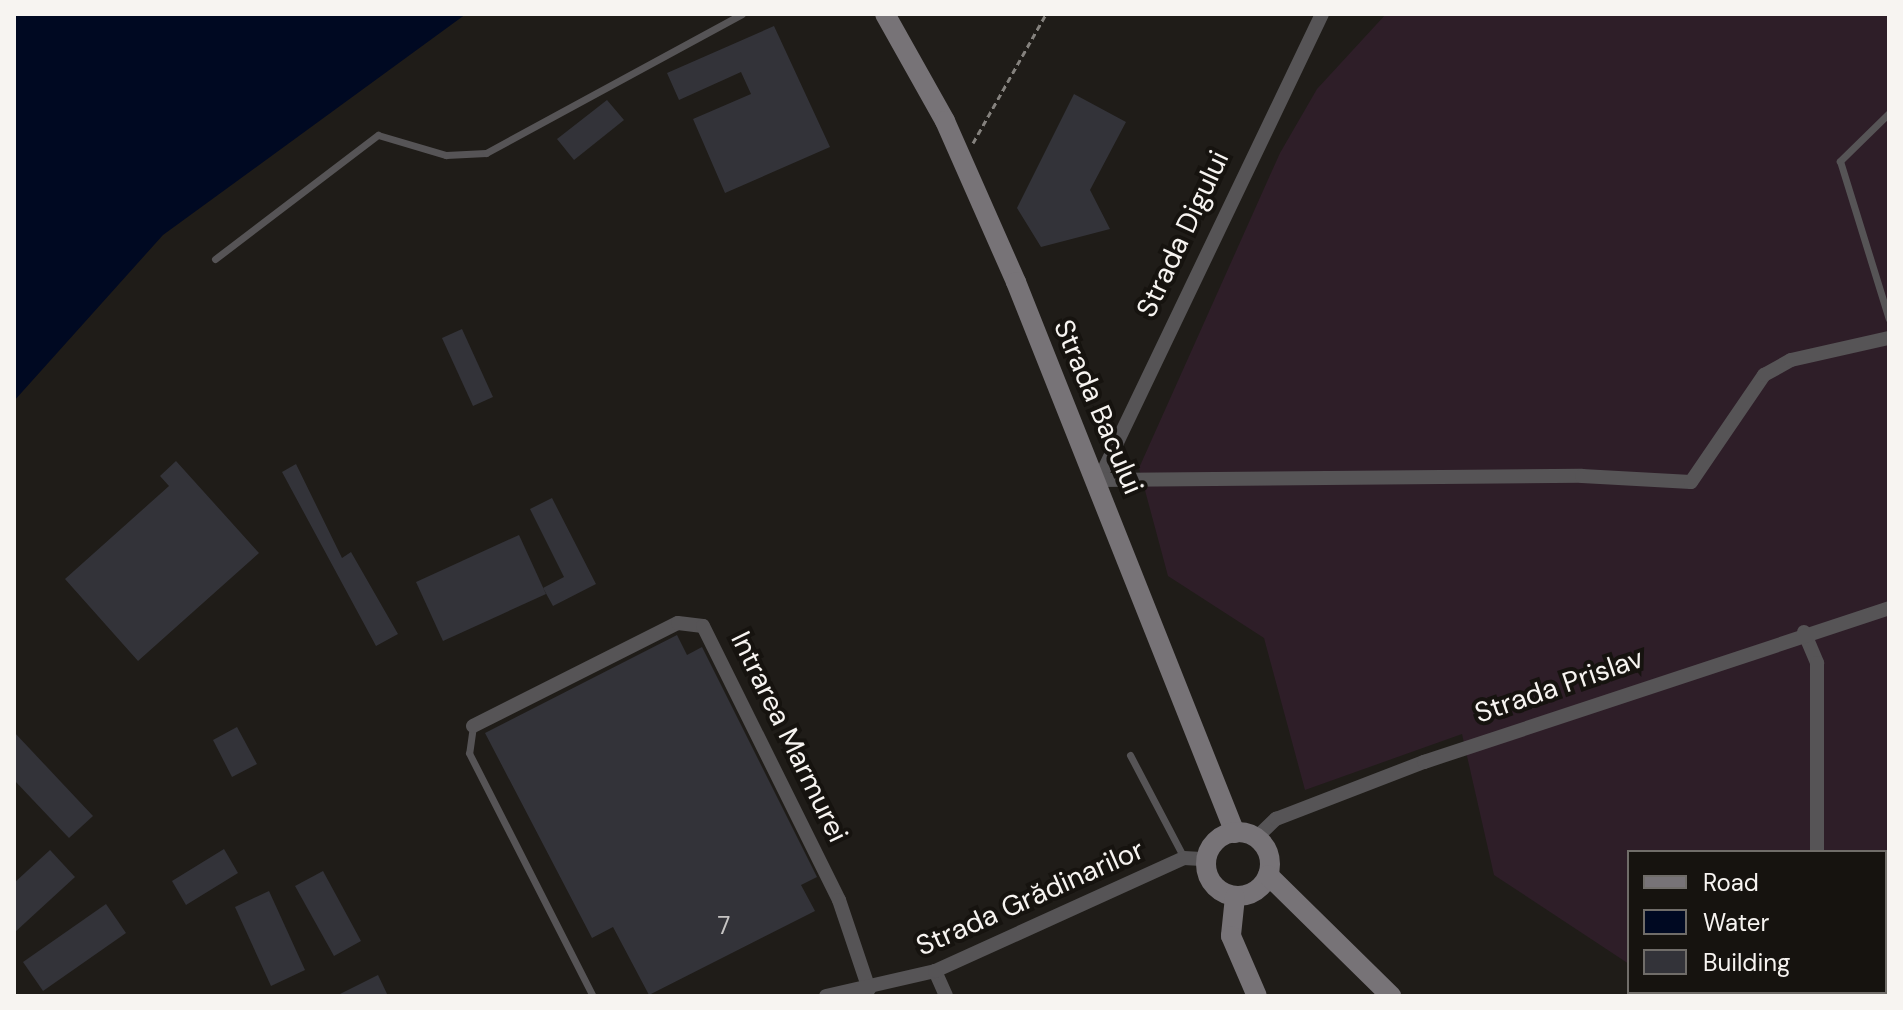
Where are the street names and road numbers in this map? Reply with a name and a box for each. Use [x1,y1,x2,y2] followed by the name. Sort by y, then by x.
[1130,145,1236,323] street label: Strada Digului
[1046,315,1150,499] street label: Strada Bacului
[723,626,855,848] street label: Intrarea Marmurei
[1470,641,1648,731] street label: Strada Prislav
[911,833,1149,963] street label: Strada Grădinarilor

